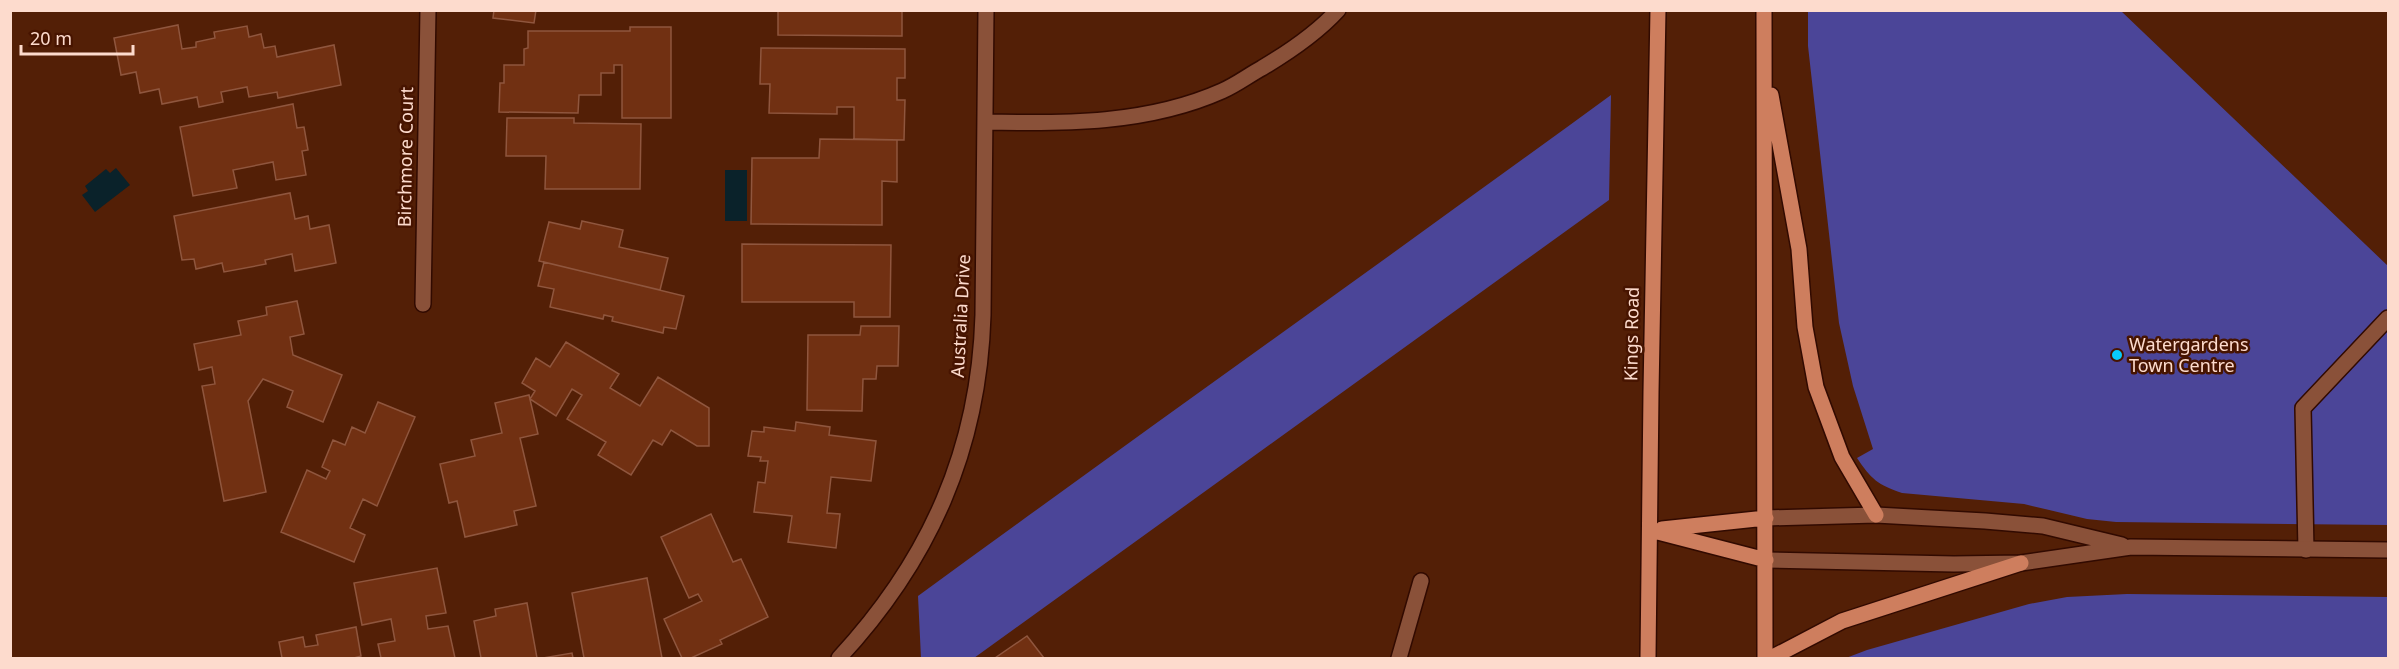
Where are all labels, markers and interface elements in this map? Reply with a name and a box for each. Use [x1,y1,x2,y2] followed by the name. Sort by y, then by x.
[21,18,134,56] scale bar
[30,26,72,50] text: 20 m
[392,86,418,227] street label: Birchmore Court
[945,254,975,378] street label: Australia Drive
[1618,287,1644,381] street label: Kings Road
[2129,332,2249,377] place label: Watergardens Town Centre
[2110,348,2124,362] marker: Watergardens Town Centre

